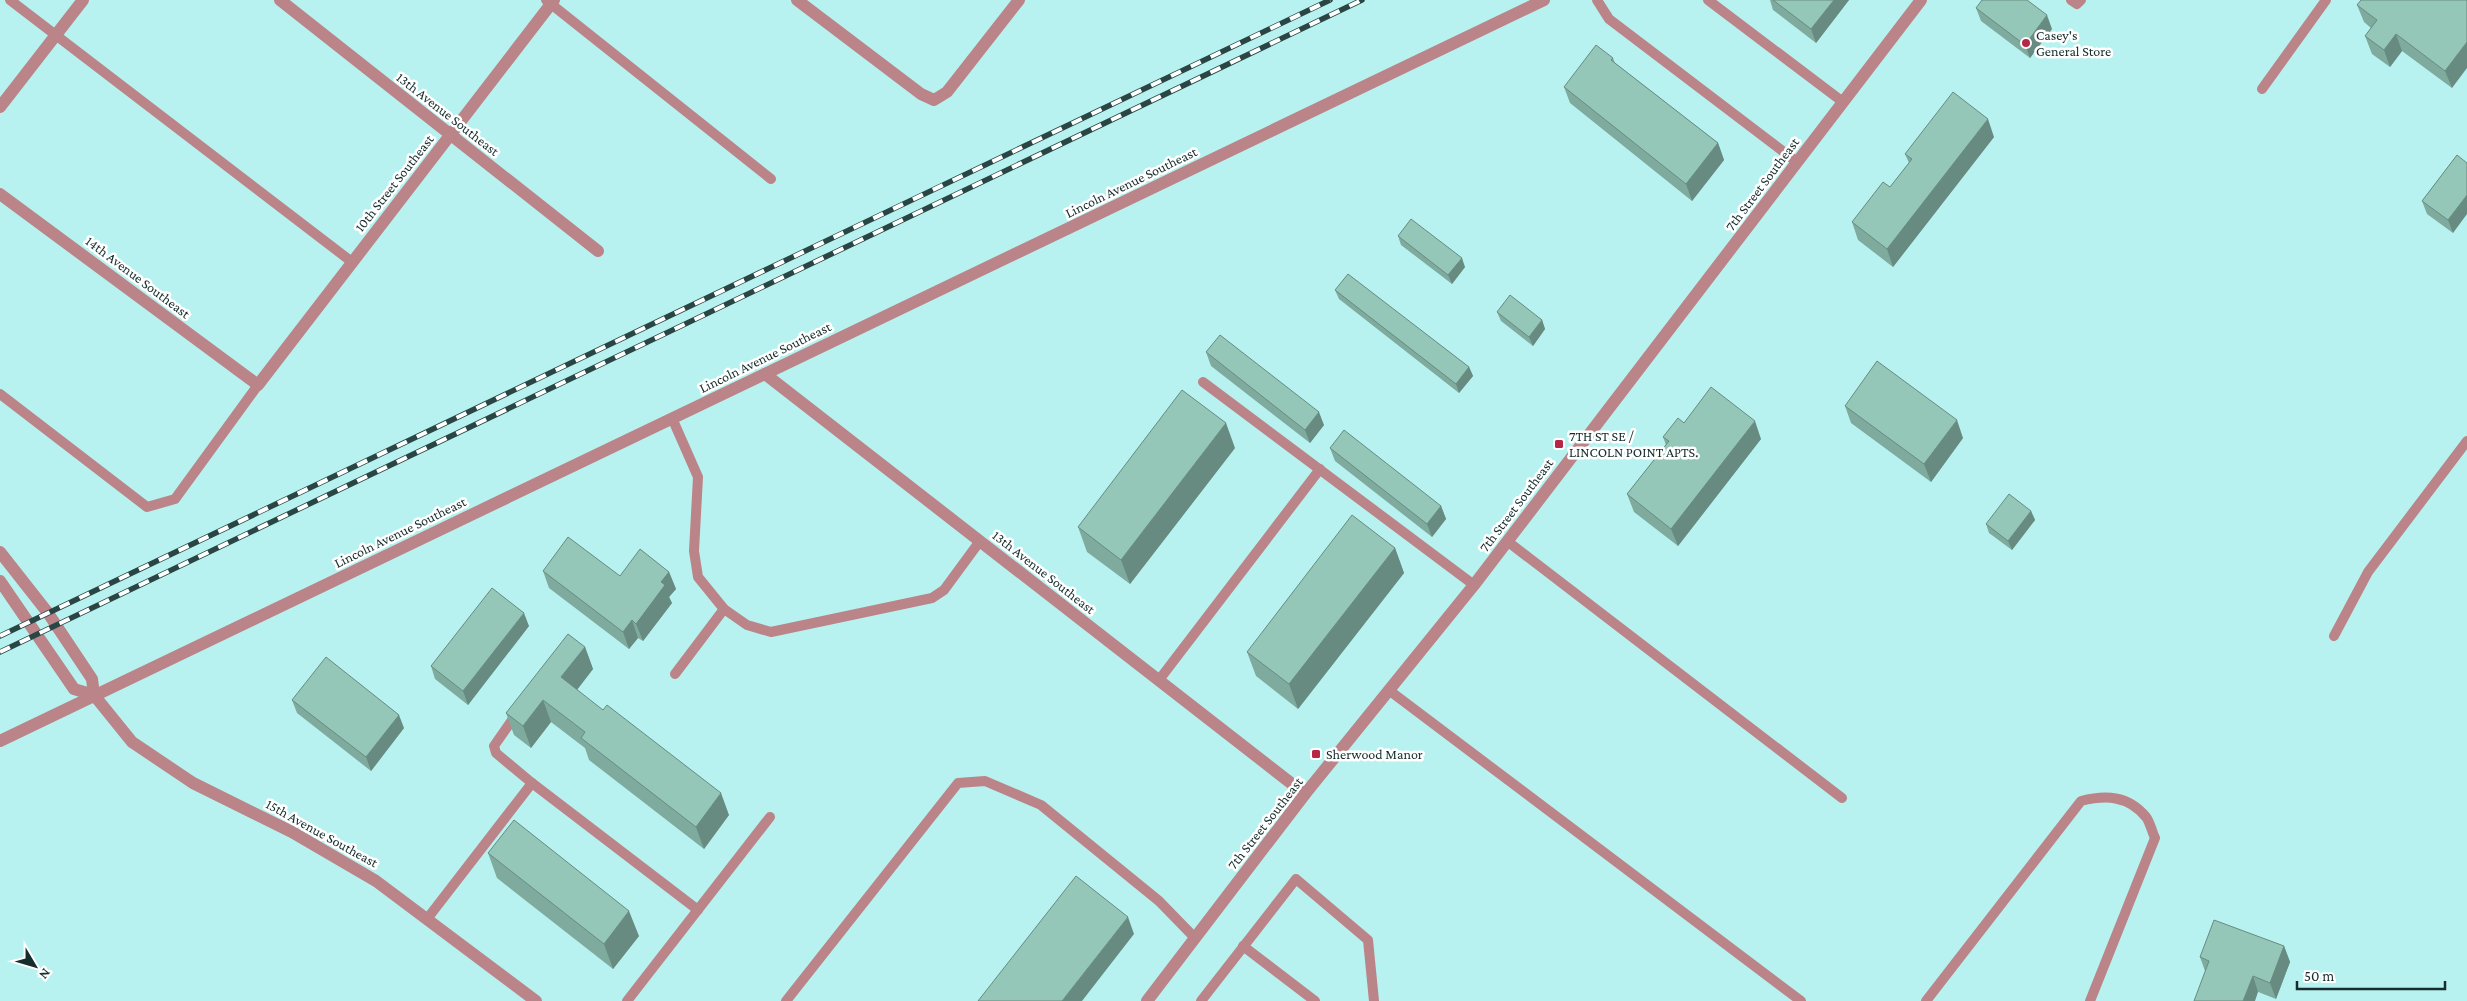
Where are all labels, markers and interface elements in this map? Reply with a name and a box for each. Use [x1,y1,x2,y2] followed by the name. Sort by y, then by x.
[2036,27,2111,59] place label: Casey's General Store
[2020,37,2032,49] marker: Casey's General Store
[394,69,503,159] street label: 13th Avenue Southeast
[351,131,437,235] street label: 10th Street Southeast
[1722,134,1802,234] street label: 7th Street Southeast
[1063,143,1200,221] street label: Lincoln Avenue Southeast
[83,233,194,322] street label: 14th Avenue Southeast
[697,318,834,396] street label: Lincoln Avenue Southeast
[1569,428,1698,460] place label: 7TH ST SE / LINCOLN POINT APTS.
[1553,438,1565,450] marker: 7TH ST SE / LINCOLN POINT APTS.
[1476,455,1556,555] street label: 7th Street Southeast
[332,493,469,571] street label: Lincoln Avenue Southeast
[990,527,1099,617] street label: 13th Avenue Southeast
[1326,746,1423,762] place label: Sherwood Manor
[1310,748,1322,760] marker: Sherwood Manor
[1224,773,1306,872] street label: 7th Street Southeast
[263,796,381,871] street label: 15th Avenue Southeast
[10,941,60,991] north arrow
[2297,958,2444,990] scale bar
[36,965,54,983] text: N
[2304,968,2334,984] text: 50 m

